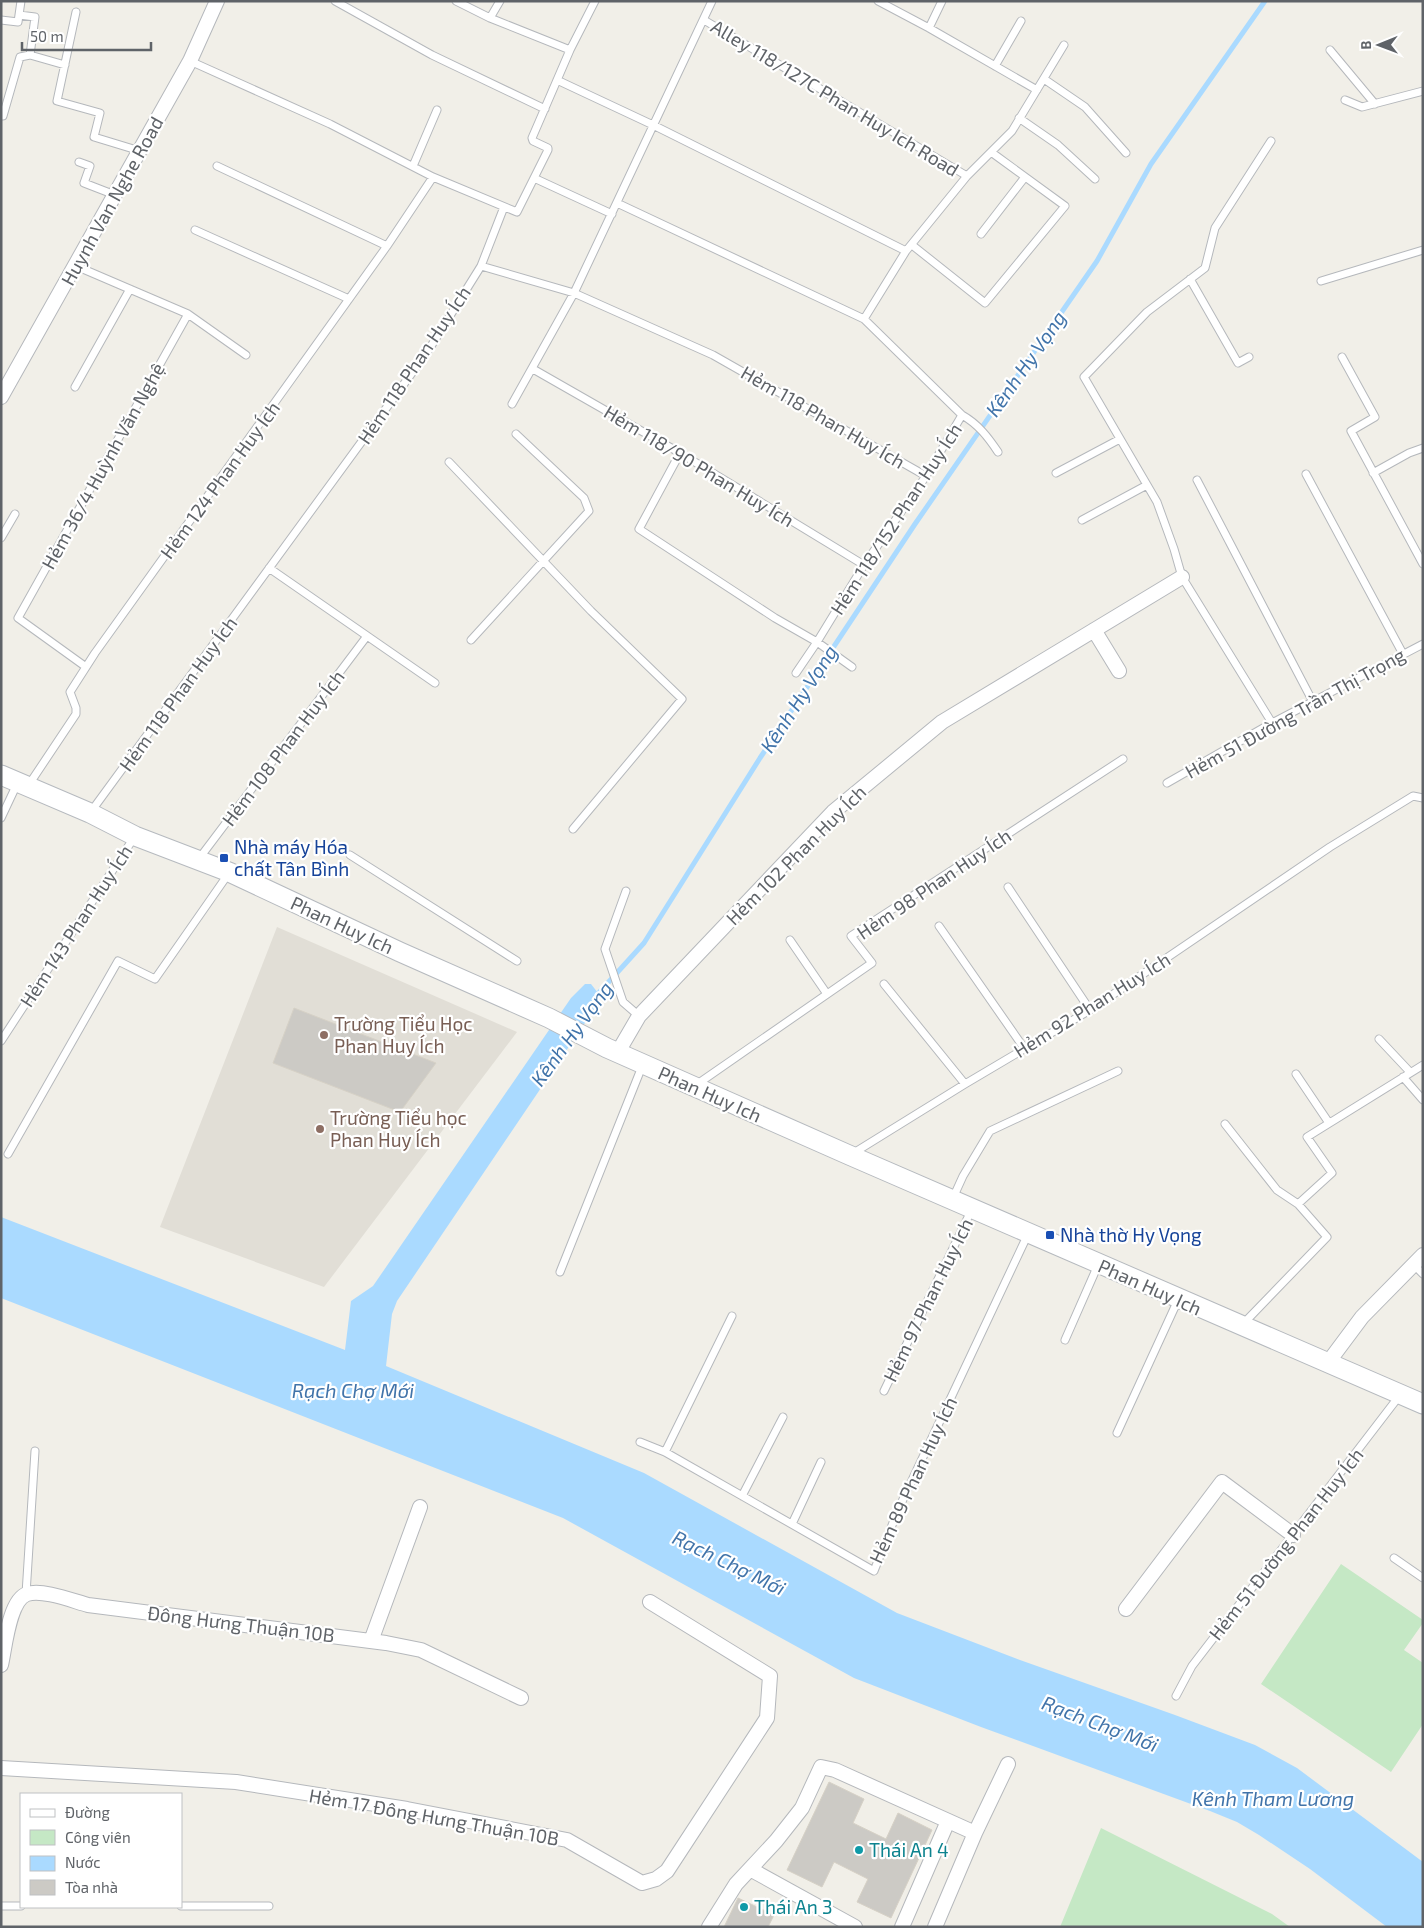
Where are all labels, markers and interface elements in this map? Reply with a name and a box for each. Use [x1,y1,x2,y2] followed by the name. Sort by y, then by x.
[707,14,963,181] street label: Alley 118/127C Phan Huy Ich Road
[22,20,151,52] scale bar
[1354,20,1404,70] north arrow
[30,27,64,45] text: 50 m
[1357,41,1374,50] text: B
[56,112,168,289] street label: Huynh Van Nghe Road
[352,281,475,448] street label: Hẻm 118 Phan Huy Ích
[980,306,1071,421] water label: Kênh Hy Vọng
[36,359,169,573] street label: Hẻm 36/4 Huỳnh Văn Nghệ
[737,360,909,473] street label: Hẻm 118 Phan Huy Ích
[155,397,284,563] street label: Hẻm 124 Phan Huy Ích
[600,400,798,531] street label: Hẻm 118/90 Phan Huy Ích
[825,419,966,619] street label: Hẻm 118/152 Phan Huy Ích
[114,612,241,775] street label: Hẻm 118 Phan Huy Ích
[754,640,843,757] water label: Kênh Hy Vọng
[1181,642,1409,783] street label: Hẻm 51 Đường Trần Thị Trọng
[216,665,349,830] street label: Hẻm 108 Phan Huy Ích
[721,780,870,929] street label: Hẻm 102 Phan Huy Ích
[852,823,1015,944] street label: Hẻm 98 Phan Huy Ích
[234,835,349,880] place label: Nhà máy Hóa chất Tân Bình
[15,840,137,1011] street label: Hẻm 143 Phan Huy Ích
[218,852,230,864] marker: Nhà máy Hóa chất Tân Bình
[287,891,397,958] street label: Phan Huy Ich
[1009,947,1174,1062] street label: Hẻm 92 Phan Huy Ích
[525,976,618,1091] water label: Kênh Hy Vọng
[334,1012,472,1057] place label: Trường Tiểu Học Phan Huy Ích
[318,1029,330,1041] marker: Trường Tiểu Học Phan Huy Ích
[655,1061,765,1127] street label: Phan Huy Ich
[330,1106,467,1151] place label: Trường Tiểu học Phan Huy Ích
[314,1123,326,1135] marker: Trường Tiểu học Phan Huy Ích
[878,1214,977,1385] street label: Hẻm 97 Phan Huy Ích
[1060,1223,1202,1246] place label: Nhà thờ Hy Vọng
[1044,1229,1056,1241] marker: Nhà thờ Hy Vọng
[1095,1254,1205,1320] street label: Phan Huy Ich
[292,1378,414,1402] water label: Rạch Chợ Mới
[864,1393,961,1567] street label: Hẻm 89 Phan Huy Ích
[1203,1443,1368,1644] street label: Hẻm 51 Đường Phan Huy Ích
[669,1524,790,1600] water label: Rạch Chợ Mới
[146,1601,336,1646] street label: Đông Hưng Thuận 10B
[1039,1690,1162,1756] water label: Rạch Chợ Mới
[307,1783,561,1850] street label: Hẻm 17 Đông Hưng Thuận 10B
[1192,1786,1354,1810] water label: Kênh Tham Lương
[20,1793,182,1908] legend
[65,1803,110,1821] text: Đường
[65,1828,131,1846] text: Công viên
[869,1838,949,1861] place label: Thái An 4
[853,1844,865,1856] marker: Thái An 4
[65,1853,101,1871] text: Nước
[65,1878,118,1896] text: Tòa nhà
[754,1895,833,1918] place label: Thái An 3
[738,1901,750,1913] marker: Thái An 3

